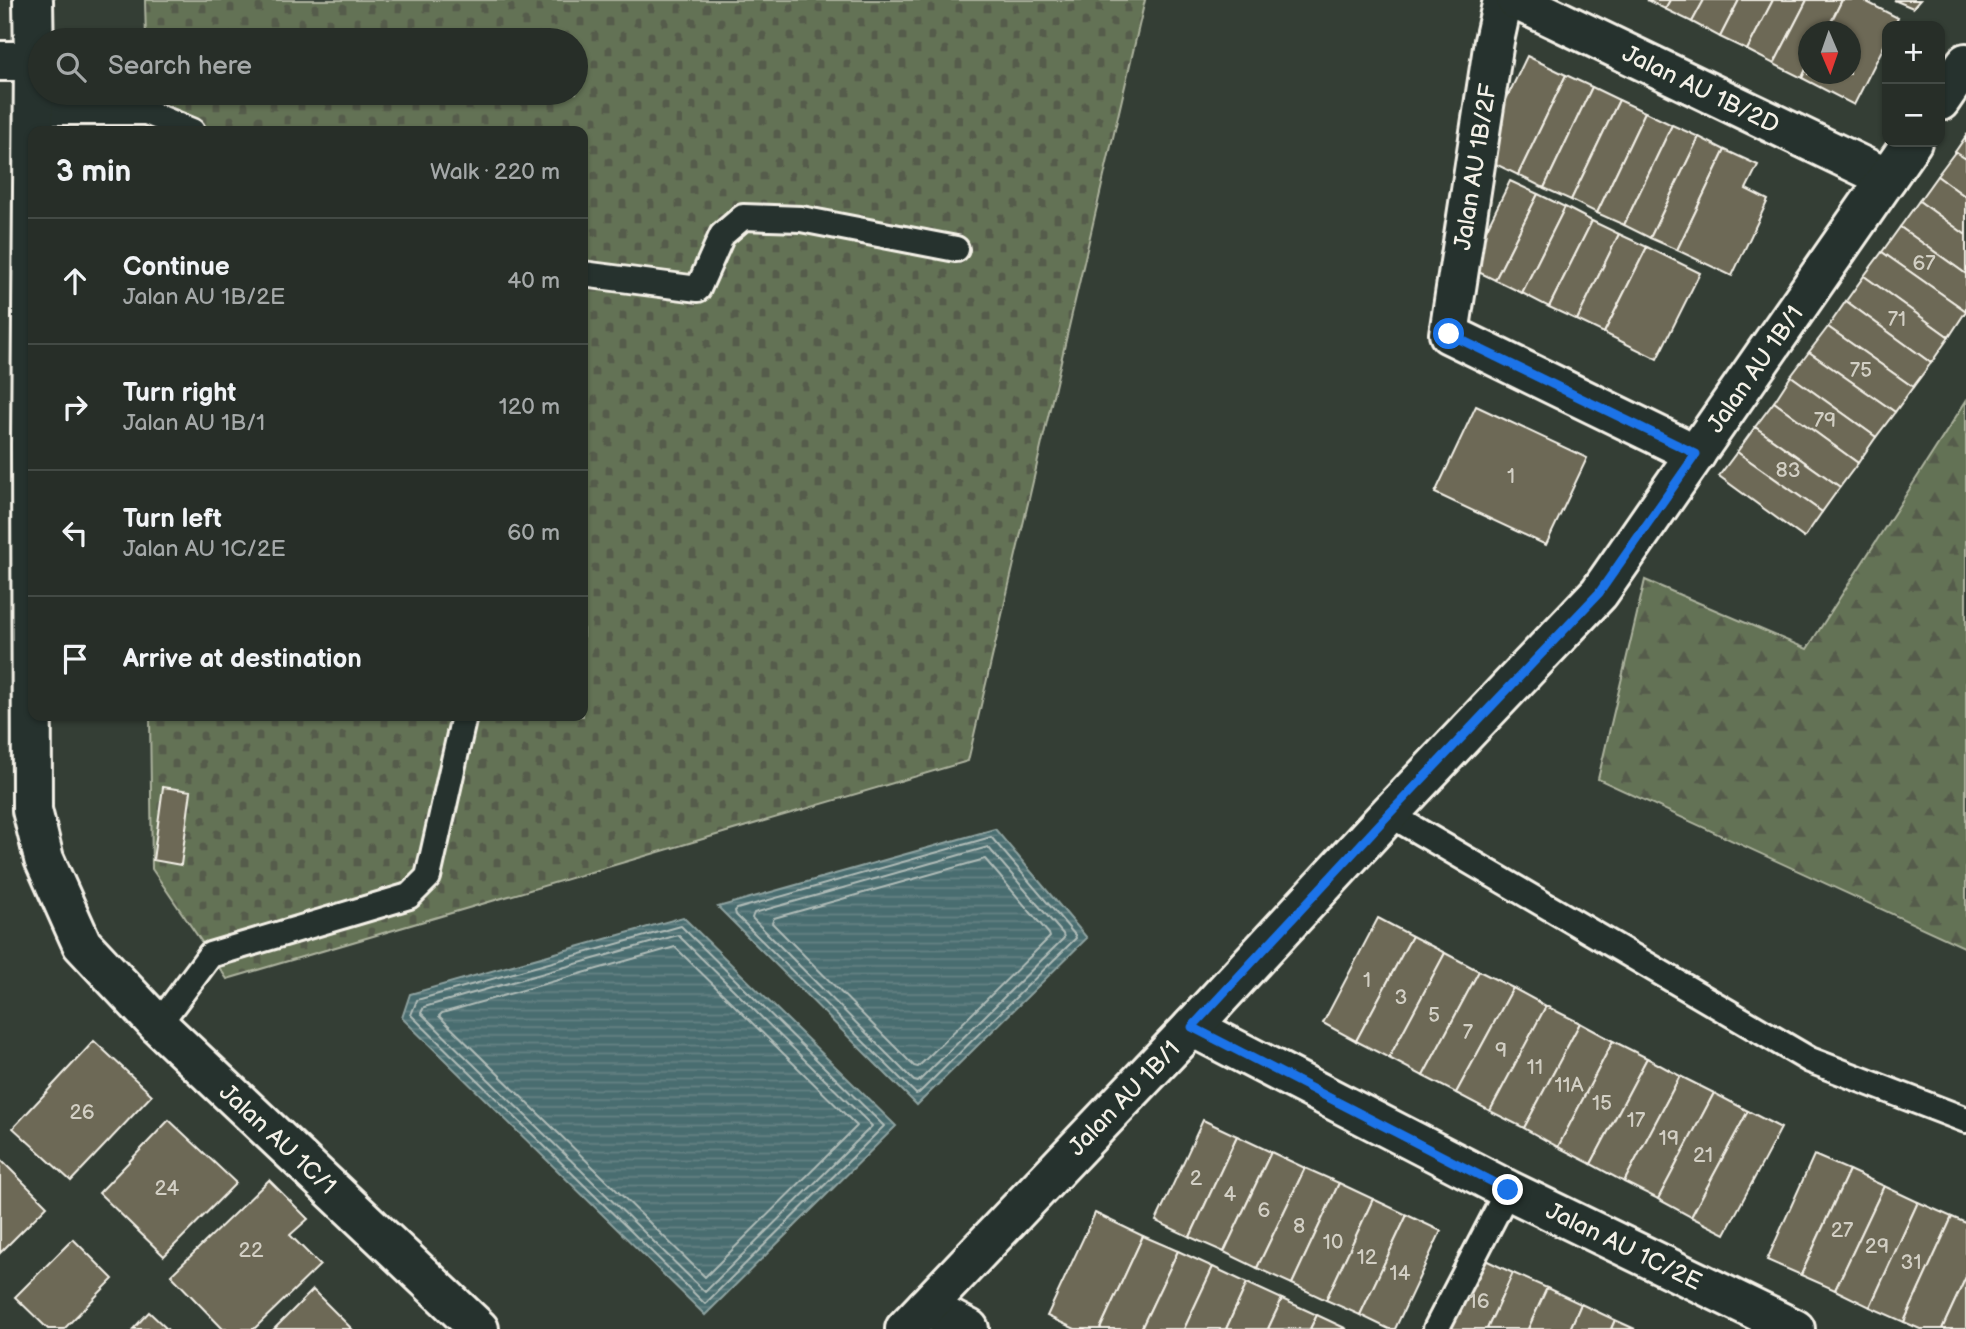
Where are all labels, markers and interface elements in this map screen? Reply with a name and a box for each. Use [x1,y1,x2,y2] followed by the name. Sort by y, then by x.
[1798,21,1861,84] north arrow
[1882,21,1945,147] map controls
[1882,21,1945,84] button: +
[28,28,588,105] search box
[1618,39,1784,140] street label: Jalan AU 1B/2D
[52,48,90,86] icon: search
[108,51,252,82] text: Search here
[1448,81,1503,252] street label: Jalan AU 1B/2F
[1882,84,1945,147] button: −
[56,154,131,190] text: 3 min
[430,158,560,186] text: Walk · 220 m
[1912,251,1936,276] house number: 67
[123,252,230,283] text: Continue
[56,262,94,300] icon: ahead
[507,267,560,295] text: 40 m
[123,283,285,311] text: Jalan AU 1B/2E
[1701,300,1810,438] street label: Jalan AU 1B/1
[1888,307,1906,332] house number: 71
[1433,318,1464,349] route start
[1850,358,1872,383] house number: 75
[123,378,236,409] text: Turn right
[56,388,94,426] icon: right
[499,393,560,421] text: 120 m
[1814,408,1836,433] house number: 79
[123,409,265,437] text: Jalan AU 1B/1
[1775,458,1801,483] house number: 83
[1507,464,1515,489] house number: 1
[123,504,222,535] text: Turn left
[56,514,94,552] icon: left
[507,519,560,547] text: 60 m
[123,535,286,563] text: Jalan AU 1C/2E
[56,640,94,678] icon: arrive
[123,644,362,675] text: Arrive at destination
[1363,968,1371,993] house number: 1
[1395,985,1407,1010] house number: 3
[1428,1003,1440,1028] house number: 5
[1463,1020,1474,1045] house number: 7
[1062,1035,1186,1162] street label: Jalan AU 1B/1
[1495,1038,1507,1063] house number: 9
[1527,1055,1543,1080] house number: 11
[1554,1073,1584,1098] house number: 11A
[213,1078,342,1201] street label: Jalan AU 1C/1
[1592,1091,1612,1116] house number: 15
[69,1100,95,1125] house number: 26
[1627,1108,1646,1133] house number: 17
[1659,1126,1679,1151] house number: 19
[1693,1143,1713,1168] house number: 21
[1190,1166,1203,1191] house number: 2
[1492,1174,1523,1205] route end
[155,1176,180,1201] house number: 24
[1224,1182,1237,1207] house number: 4
[1541,1196,1706,1297] street label: Jalan AU 1C/2E
[1258,1198,1271,1223] house number: 6
[1293,1214,1305,1239] house number: 8
[1831,1218,1854,1243] house number: 27
[1323,1230,1343,1255] house number: 10
[1865,1234,1889,1259] house number: 29
[239,1238,264,1263] house number: 22
[1357,1245,1378,1270] house number: 12
[1900,1250,1922,1275] house number: 31
[1390,1261,1411,1286] house number: 14
[1469,1289,1490,1314] house number: 16

